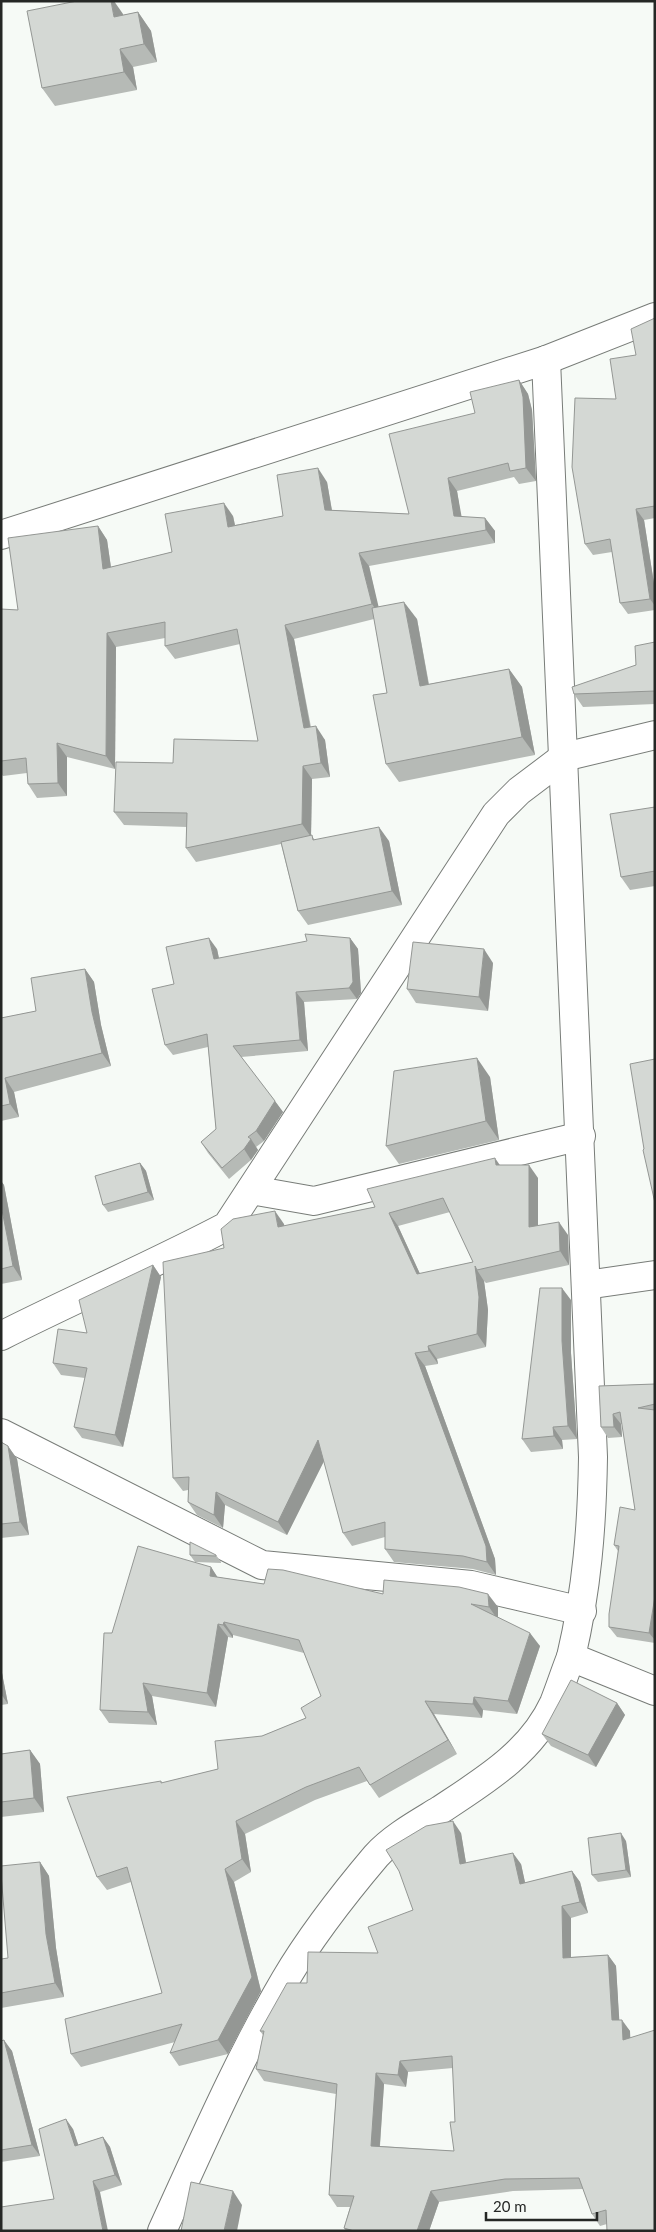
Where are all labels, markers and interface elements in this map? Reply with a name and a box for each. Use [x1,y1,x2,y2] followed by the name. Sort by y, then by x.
[486,2190,597,2222] scale bar
[493,2197,527,2215] text: 20 m

